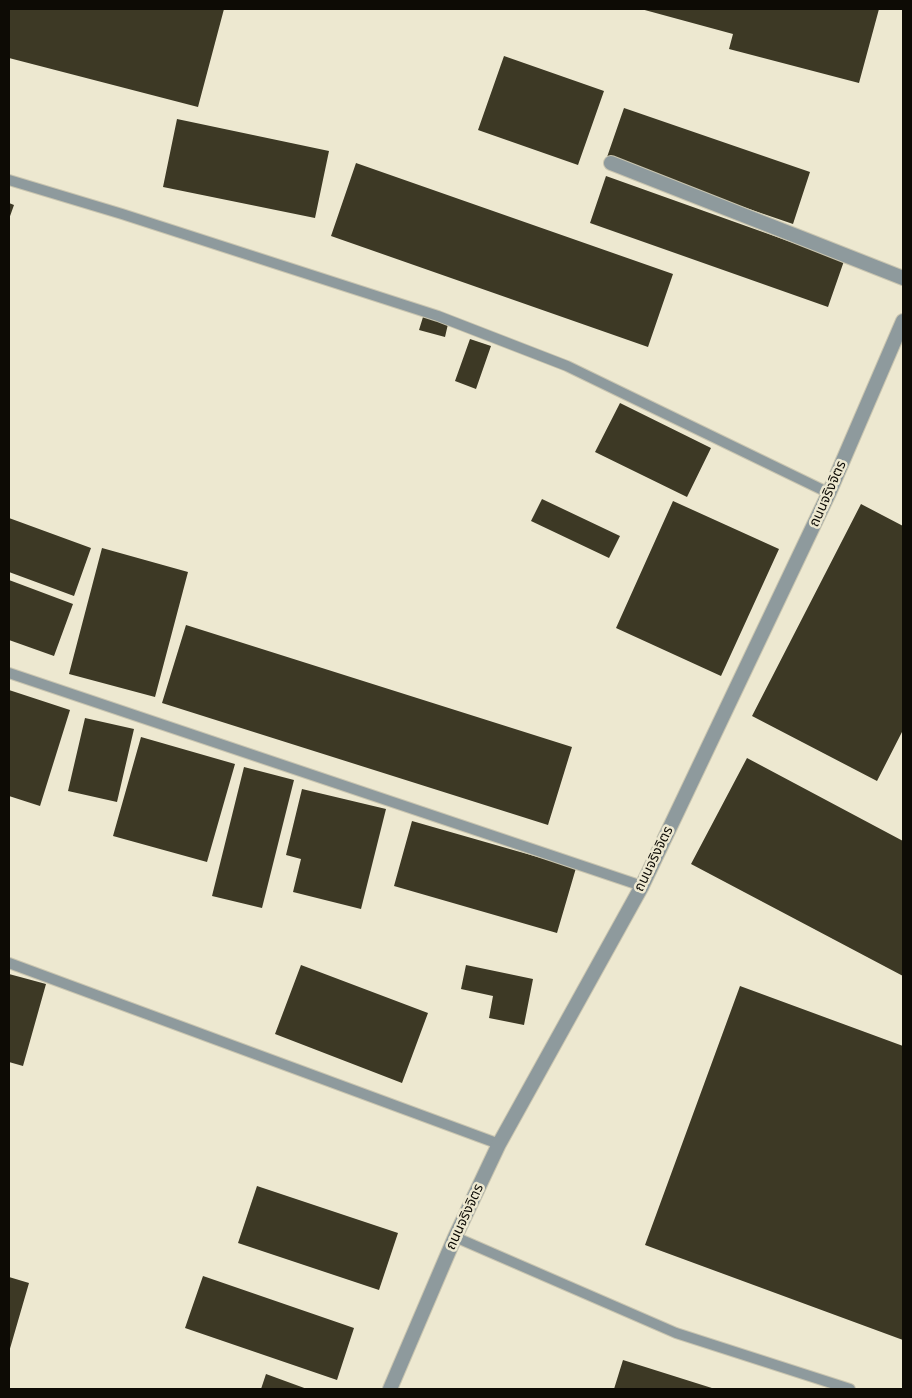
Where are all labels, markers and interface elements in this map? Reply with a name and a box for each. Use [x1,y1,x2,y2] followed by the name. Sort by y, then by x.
[806,458,850,530] street label: ถนนจริงจิตร
[631,824,677,894] street label: ถนนจริงจิตร
[442,1181,488,1253] street label: ถนนจริงจิตร

